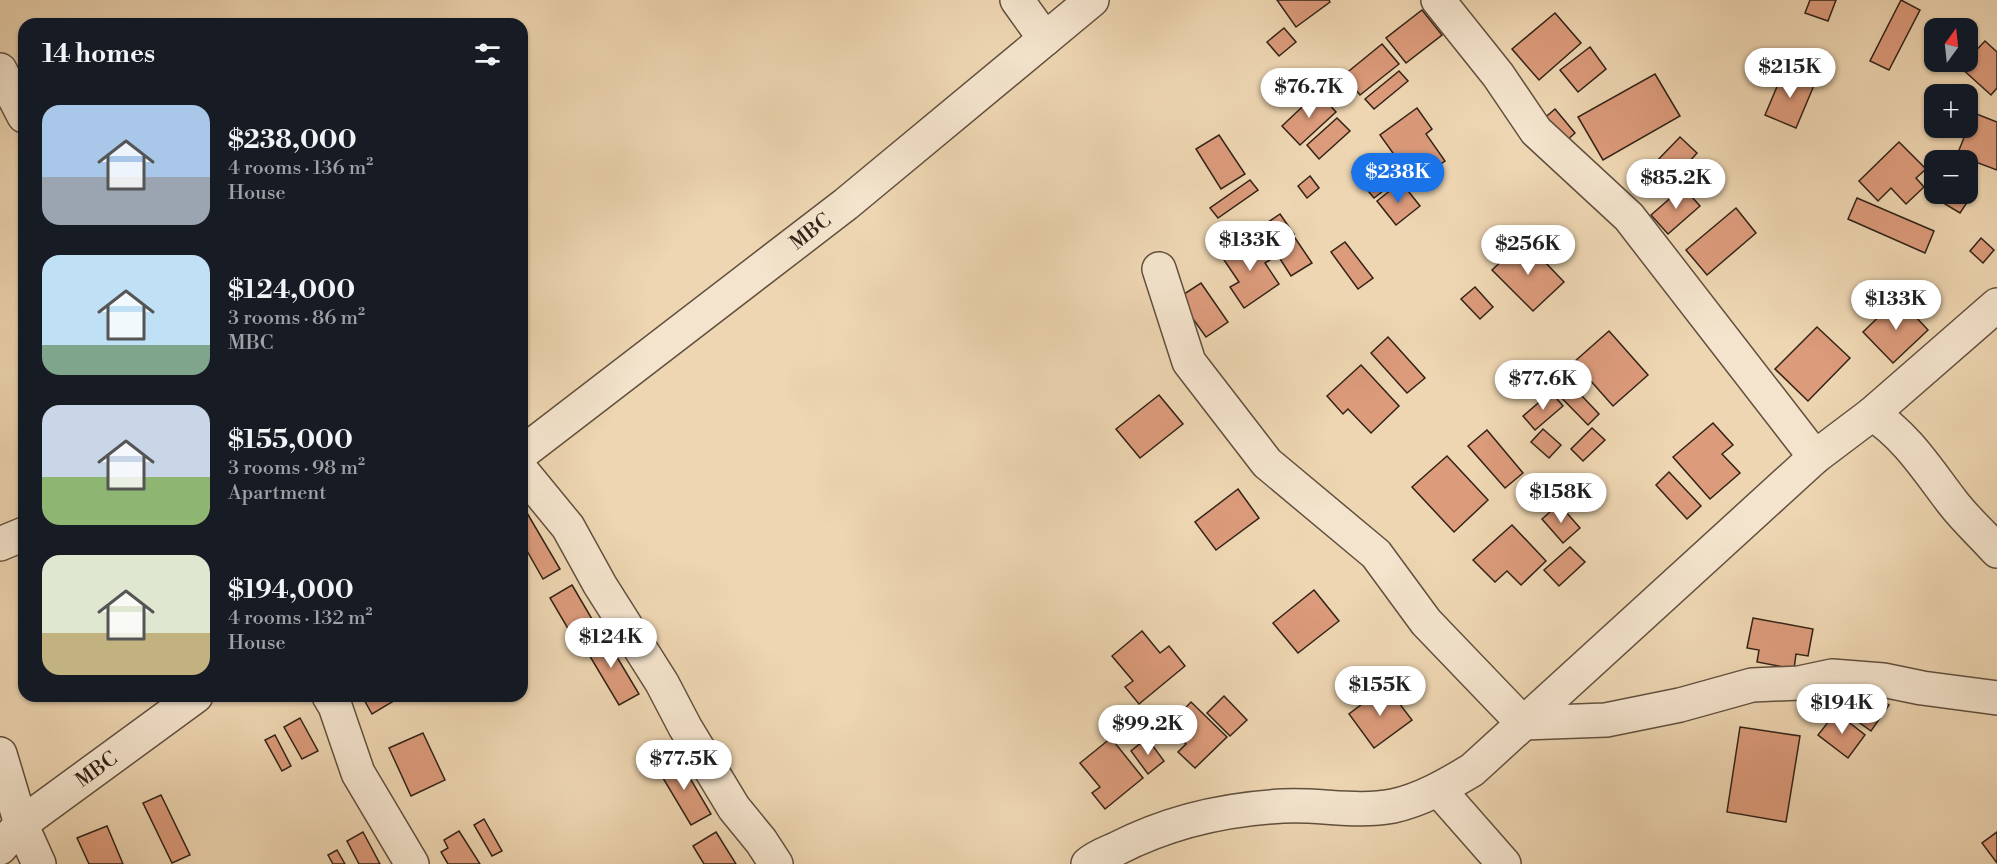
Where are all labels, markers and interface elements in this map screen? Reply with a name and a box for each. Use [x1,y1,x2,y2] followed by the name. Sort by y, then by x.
[1924,18,1978,72] north arrow
[1924,18,1978,204] map controls
[42,38,155,70] text: 14 homes
[471,38,504,71] icon: filters
[1748,48,1832,99] pin: $215K
[1759,55,1821,80] text: $215K
[1260,68,1358,119] pin: $76.7K
[1275,75,1343,100] text: $76.7K
[1924,84,1978,138] button: +
[228,124,357,156] text: $238,000
[90,129,162,201] icon: home
[1924,150,1978,204] button: −
[1356,153,1440,204] pin: $238K
[228,156,373,181] text: 4 rooms · 136 m²
[1627,159,1725,210] pin: $85.2K
[1365,160,1431,185] text: $238K
[1640,166,1712,191] text: $85.2K
[228,181,286,206] text: House
[785,208,837,256] street label: MBC
[1208,221,1292,272] pin: $133K
[1486,225,1570,276] pin: $256K
[1219,228,1281,253] text: $133K
[1495,232,1561,257] text: $256K
[228,274,355,306] text: $124,000
[90,279,162,351] icon: home
[1854,280,1938,331] pin: $133K
[1865,287,1927,312] text: $133K
[228,306,365,331] text: 3 rooms · 86 m²
[228,331,273,356] text: MBC
[1494,360,1592,411] pin: $77.6K
[1509,367,1577,392] text: $77.6K
[228,424,353,456] text: $155,000
[90,429,162,501] icon: home
[228,456,365,481] text: 3 rooms · 98 m²
[1519,473,1603,524] pin: $158K
[1530,480,1592,505] text: $158K
[228,481,326,506] text: Apartment
[228,574,354,606] text: $194,000
[90,579,162,651] icon: home
[228,606,372,631] text: 4 rooms · 132 m²
[569,618,653,669] pin: $124K
[579,625,643,650] text: $124K
[228,631,286,656] text: House
[1338,666,1422,717] pin: $155K
[1349,673,1411,698] text: $155K
[1800,684,1884,735] pin: $194K
[1810,691,1874,716] text: $194K
[1099,705,1197,756] pin: $99.2K
[1112,712,1184,737] text: $99.2K
[635,740,733,791] pin: $77.5K
[71,747,123,794] street label: MBC
[650,747,718,772] text: $77.5K

